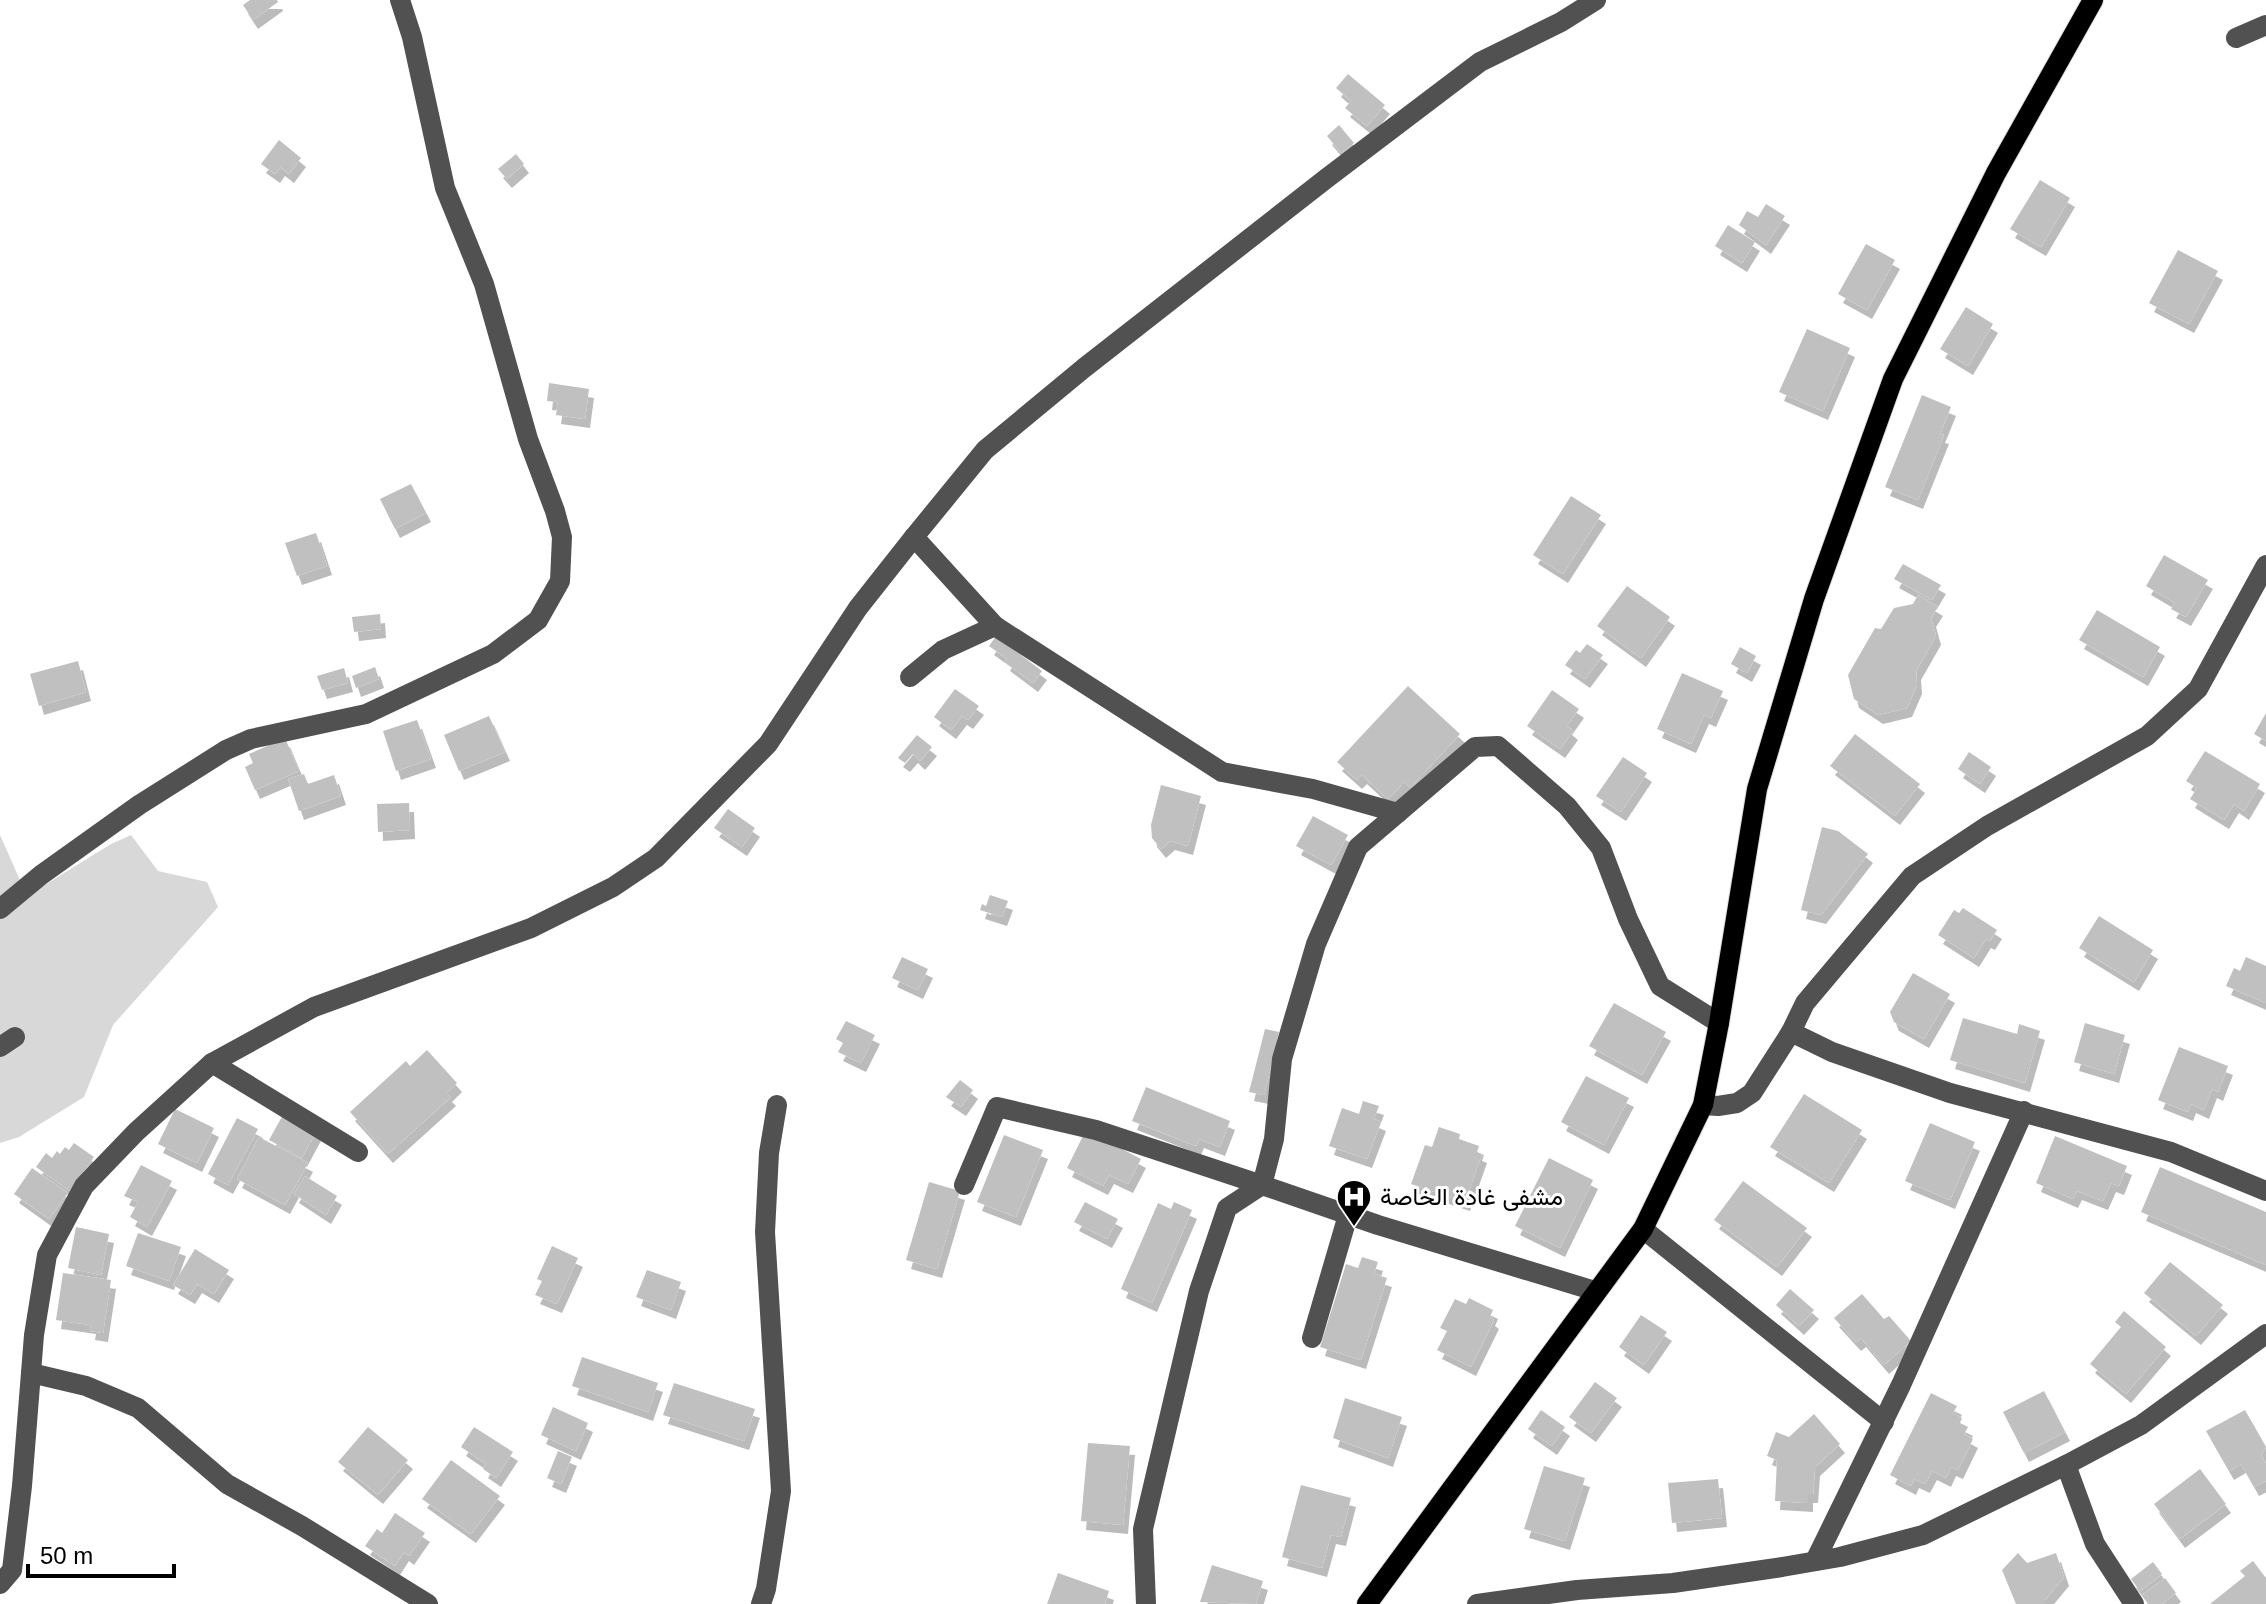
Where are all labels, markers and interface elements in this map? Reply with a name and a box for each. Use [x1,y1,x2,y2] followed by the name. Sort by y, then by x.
[1335,1178,1373,1228] hospital icon: مشفى غادة الخاصة
[1380,1183,1563,1211] place label: مشفى غادة الخاصة
[28,1528,174,1578] scale bar
[40,1542,93,1569] text: 50 m

